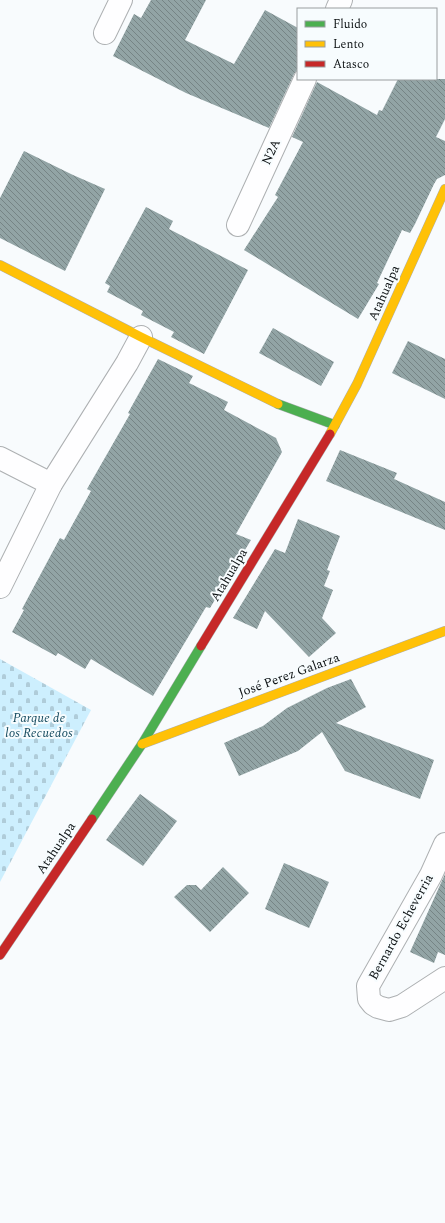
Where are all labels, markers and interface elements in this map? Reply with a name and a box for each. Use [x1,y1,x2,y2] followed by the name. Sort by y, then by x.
[297,8,437,80] legend
[333,15,367,34] text: Fluido
[333,35,364,54] text: Lento
[333,55,369,74] text: Atasco
[256,135,286,168] street label: N2A
[363,261,405,324] street label: Atahualpa
[205,544,253,605] street label: Atahualpa
[236,647,343,703] street label: José Perez Galarza
[5,708,73,743] park label: Parque de los Recuedos
[31,817,81,878] street label: Atahualpa
[364,870,439,984] street label: Bernardo Echeverria

